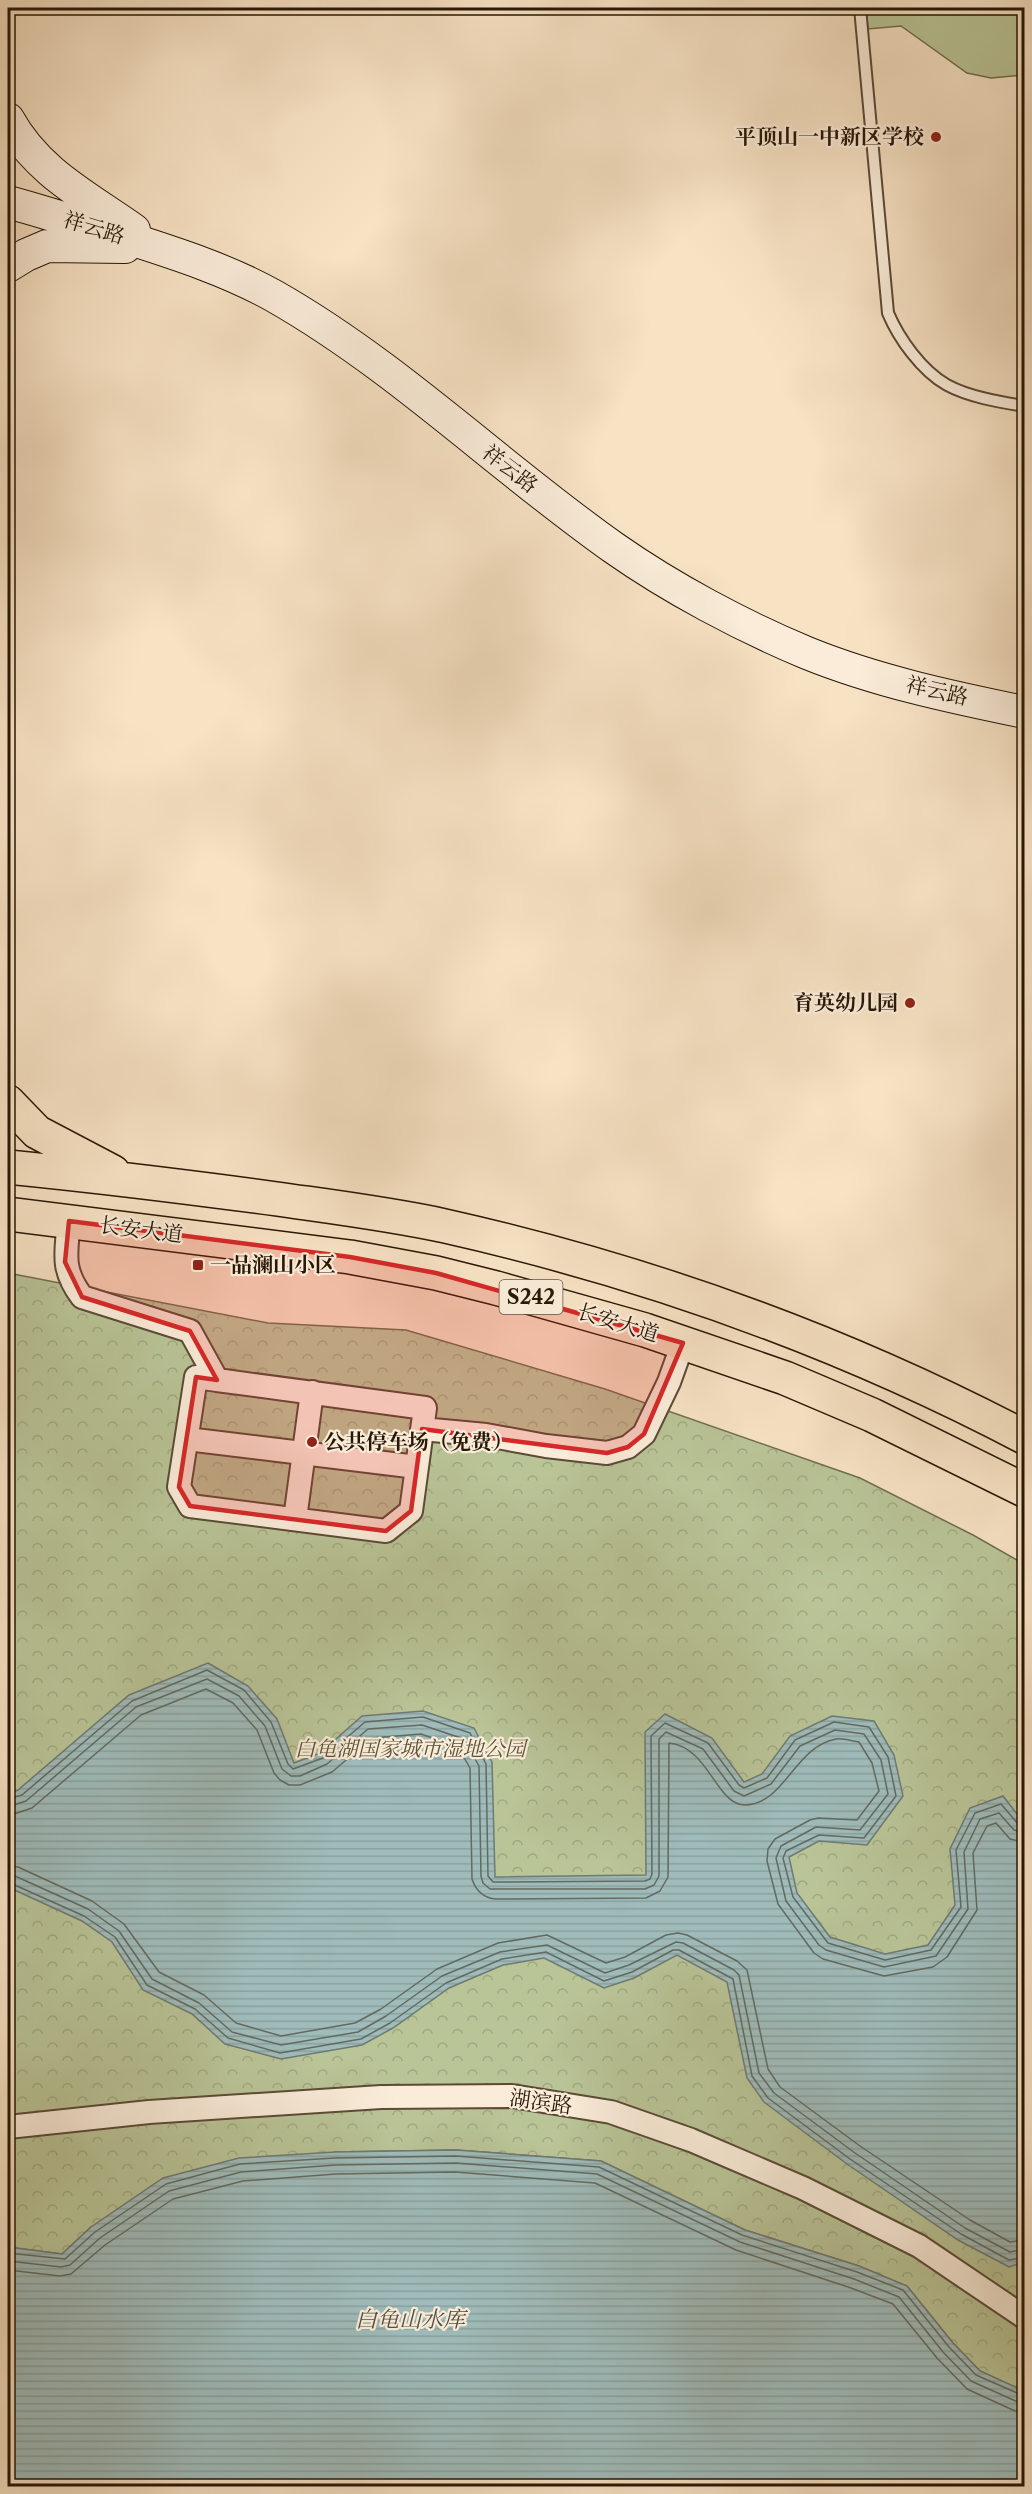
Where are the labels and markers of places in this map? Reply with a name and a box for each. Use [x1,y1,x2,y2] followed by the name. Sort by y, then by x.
[735,124,924,149] place label: 平顶山一中新区学校
[929,130,943,144] marker: 平顶山一中新区学校
[793,990,898,1015] place label: 育英幼儿园
[903,996,917,1010] marker: 育英幼儿园
[210,1252,336,1277] place label: 一品澜山小区
[191,1258,205,1272] marker: 一品澜山小区
[324,1429,513,1454] place label: 公共停车场（免费）
[305,1435,319,1449] marker: 公共停车场（免费）

